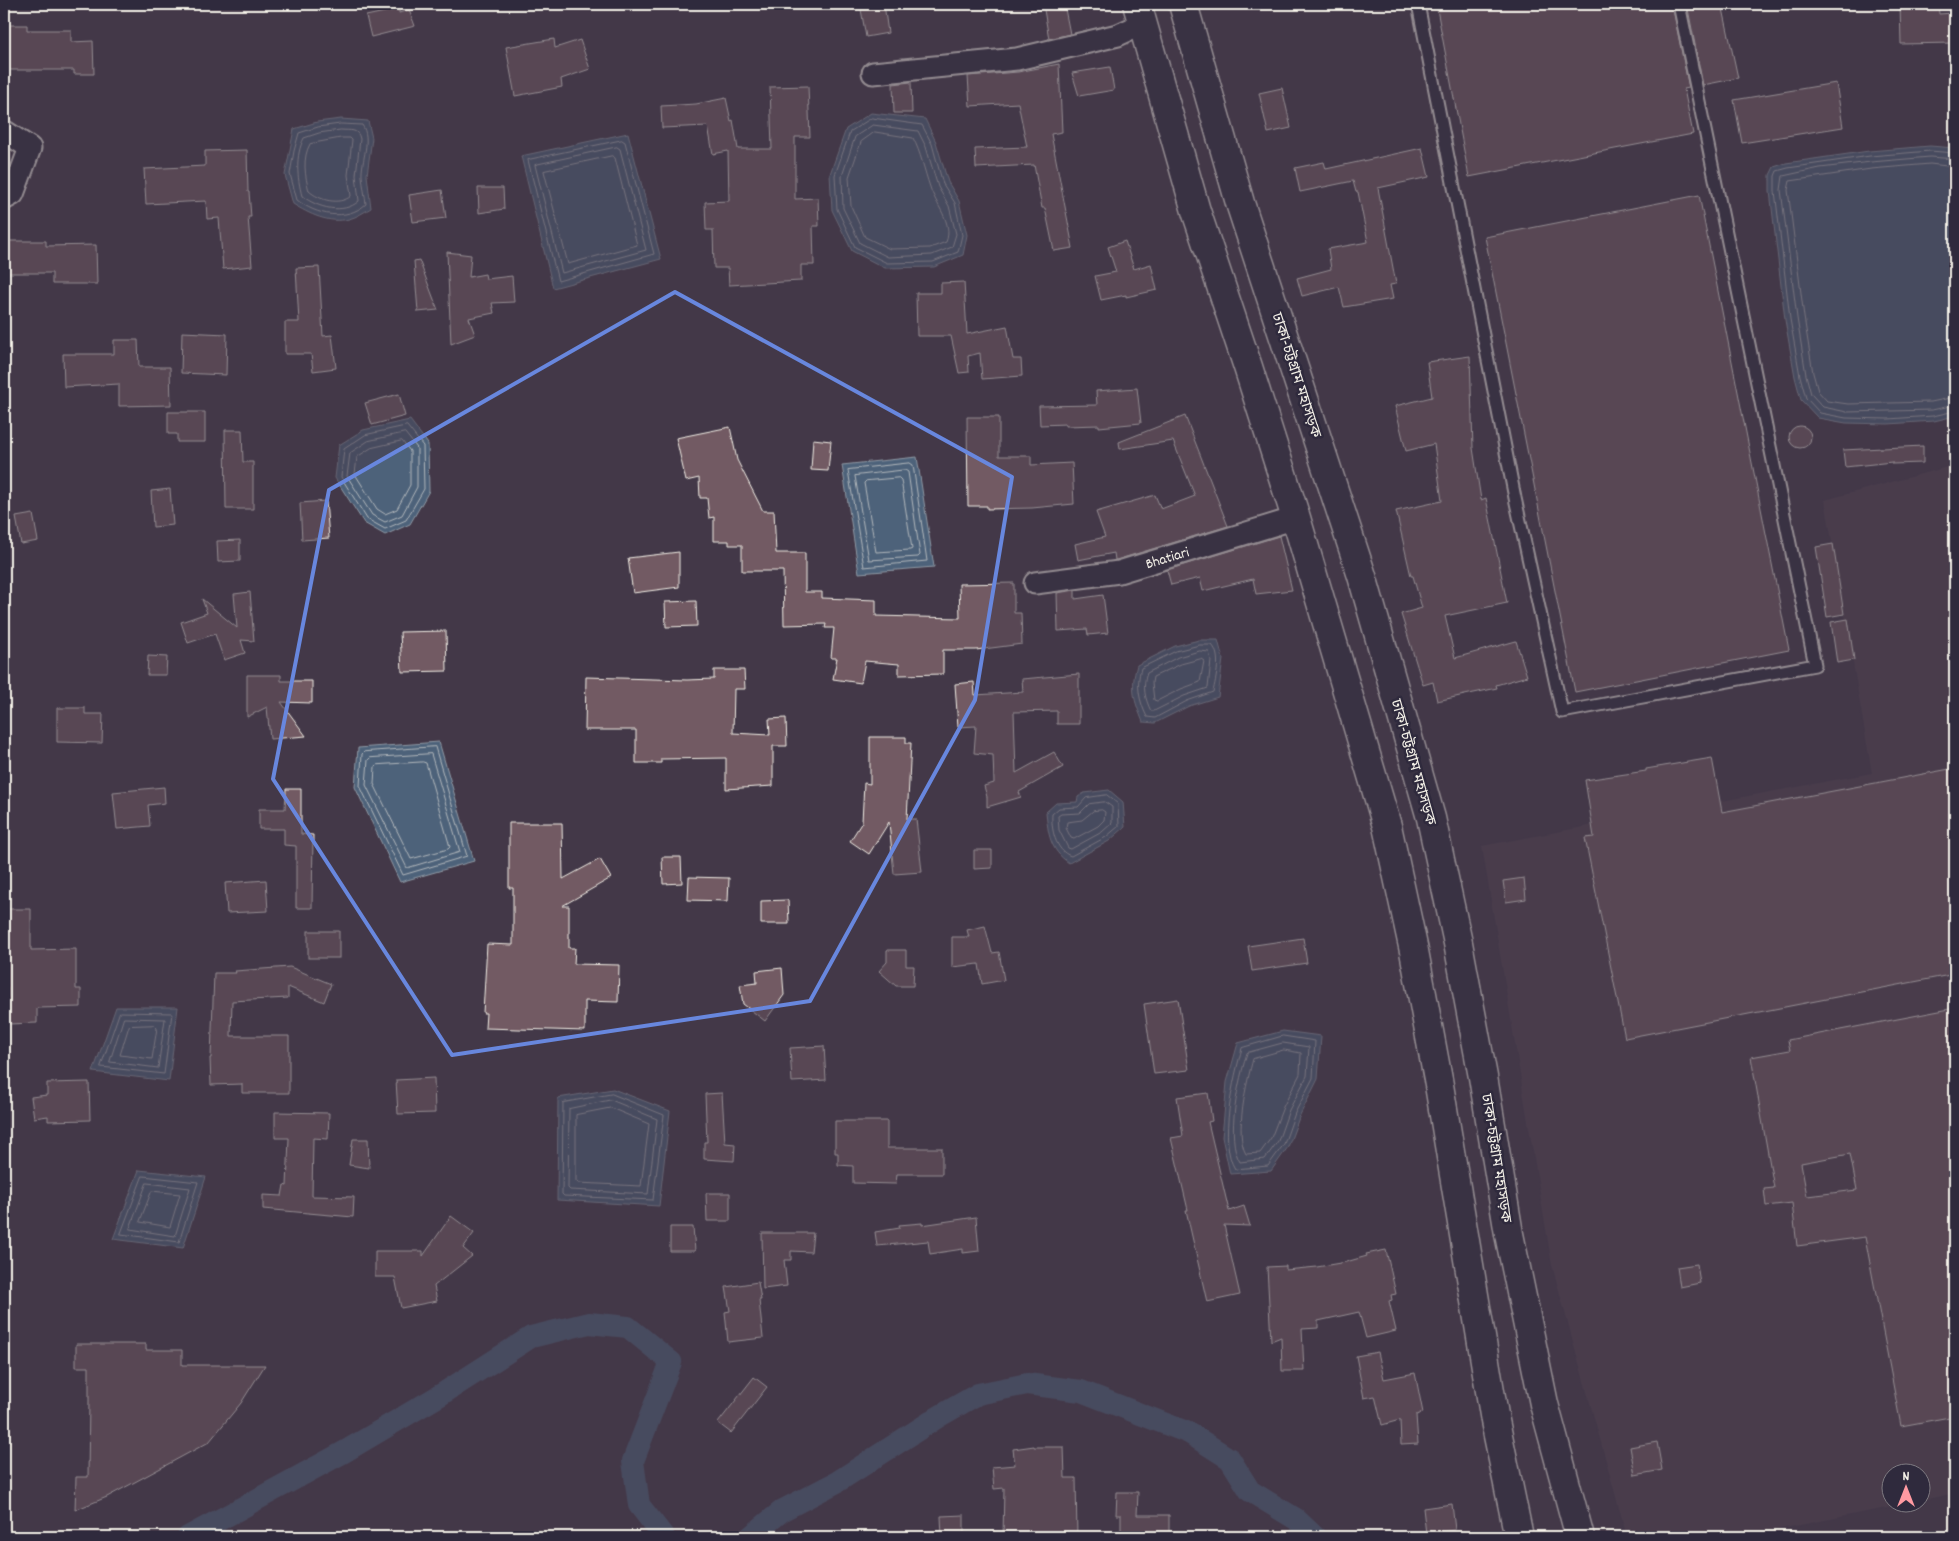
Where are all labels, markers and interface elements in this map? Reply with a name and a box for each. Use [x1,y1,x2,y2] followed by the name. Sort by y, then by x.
[1264,309,1326,442] street label: ঢাকা-চট্টগ্রাম মহাসড়ক
[1143,542,1193,576] street label: Bhatiari
[1383,696,1441,829] street label: ঢাকা-চট্টগ্রাম মহাসড়ক
[1474,1091,1516,1225] street label: ঢাকা-চট্টগ্রাম মহাসড়ক
[1882,1464,1932,1514] north arrow
[1903,1467,1910,1487] text: N

